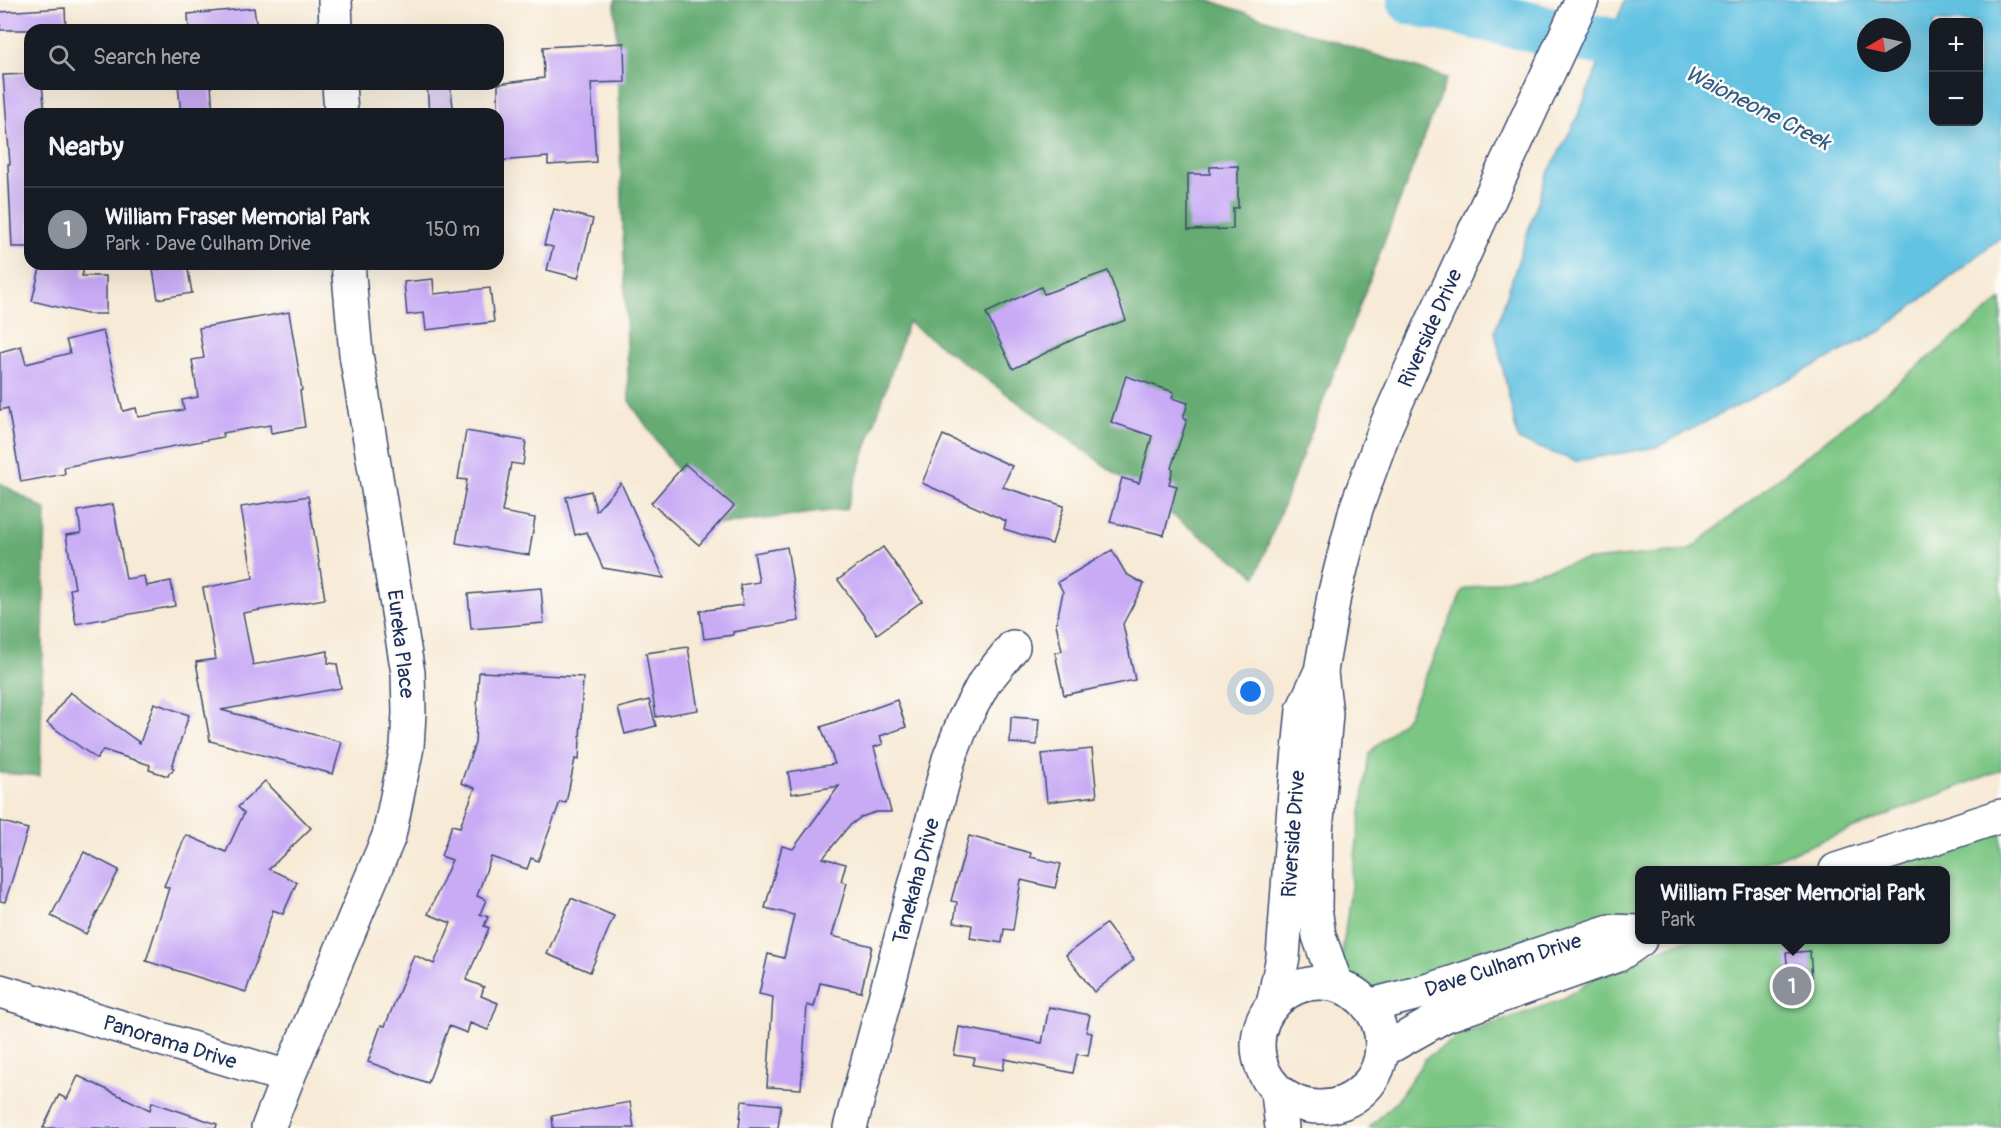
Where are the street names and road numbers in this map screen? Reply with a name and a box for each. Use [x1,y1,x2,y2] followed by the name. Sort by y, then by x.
[1392,264,1469,392] street label: Riverside Drive
[380,588,421,701] street label: Eureka Place
[1276,769,1311,898] street label: Riverside Drive
[887,815,946,947] street label: Tanekaha Drive
[1421,927,1586,1004] street label: Dave Culham Drive
[100,1009,241,1076] street label: Panorama Drive

